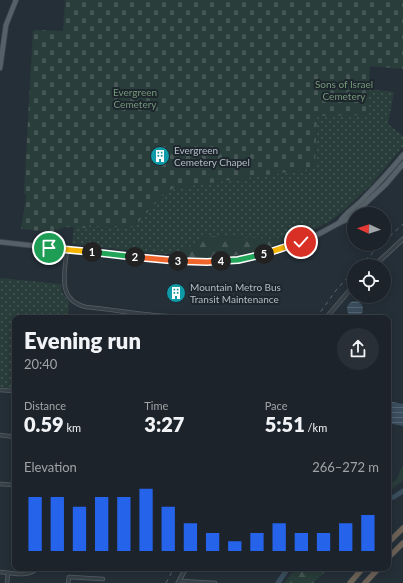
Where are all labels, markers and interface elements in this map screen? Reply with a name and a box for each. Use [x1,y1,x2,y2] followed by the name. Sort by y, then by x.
[315,78,373,102] park label: Sons of Israel Cemetery
[113,86,157,110] park label: Evergreen Cemetery
[174,144,250,168] place label: Evergreen Cemetery Chapel
[149,145,171,167] building icon: Evergreen Cemetery Chapel
[347,207,391,251] north arrow
[347,207,391,303] map controls
[284,225,318,259] pin
[32,231,66,265] pin
[290,231,312,253] icon: check
[38,237,60,259] icon: arrive
[82,242,102,262] pin: 1
[254,244,274,264] pin: 5
[89,245,95,258] text: 1
[125,247,145,267] pin: 2
[261,247,267,260] text: 5
[132,250,138,263] text: 2
[168,251,188,271] pin: 3
[211,251,231,271] pin: 4
[175,254,181,267] text: 3
[218,254,224,267] text: 4
[347,259,391,303] button: locate
[190,281,281,305] place label: Mountain Metro Bus Transit Maintenance
[165,282,187,304] building icon: Mountain Metro Bus Transit Maintenance
[24,327,141,354] text: Evening run
[337,328,379,370] button: share
[24,356,57,372] text: 20:40
[24,399,66,412] text: Distance
[144,399,168,412] text: Time
[265,399,288,412] text: Pace
[24,412,64,436] text: 0.59
[144,412,184,436] text: 3:27
[265,412,305,436] text: 5:51
[64,421,81,434] text: km
[305,421,327,434] text: /km
[24,459,77,475] text: Elevation
[312,459,379,475] text: 266–272 m

